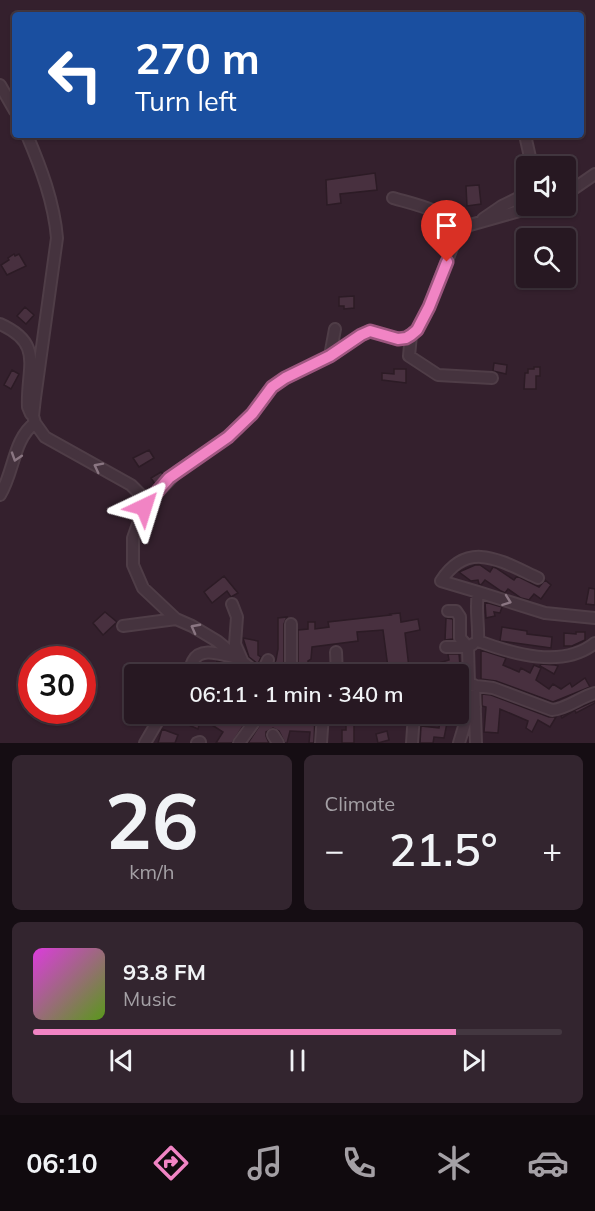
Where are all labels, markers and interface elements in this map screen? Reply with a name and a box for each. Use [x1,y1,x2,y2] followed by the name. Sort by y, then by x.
[135,32,260,85] text: 270 m
[36,36,114,114] icon: left
[135,84,237,118] text: Turn left
[516,156,576,288] map controls
[516,156,576,216] button: sound
[421,200,472,262] pin
[430,209,463,242] icon: arrive
[516,228,576,288] button: search
[10,451,23,462] one-way arrow
[94,462,105,474] one-way arrow
[112,475,176,539] position arrow
[501,593,512,606] one-way arrow
[190,624,201,636] one-way arrow
[18,646,96,724] speed limit sign: 30
[189,680,404,708] text: 06:11 · 1 min · 340 m
[105,771,199,869] text: 26
[325,791,395,816] text: Climate
[389,821,498,877] text: 21.5°
[325,829,344,870] text: −
[542,829,562,870] text: +
[129,859,174,884] text: km/h
[123,958,206,986] text: 93.8 FM
[123,986,176,1011] text: Music
[105,1044,138,1077] icon: previous
[281,1044,314,1077] icon: pause
[457,1044,490,1077] icon: next
[150,1142,192,1184] icon: directions
[244,1142,286,1184] icon: music
[338,1142,380,1184] icon: phone
[433,1142,475,1184] icon: climate
[527,1142,569,1184] icon: car
[26,1146,98,1180] text: 06:10

